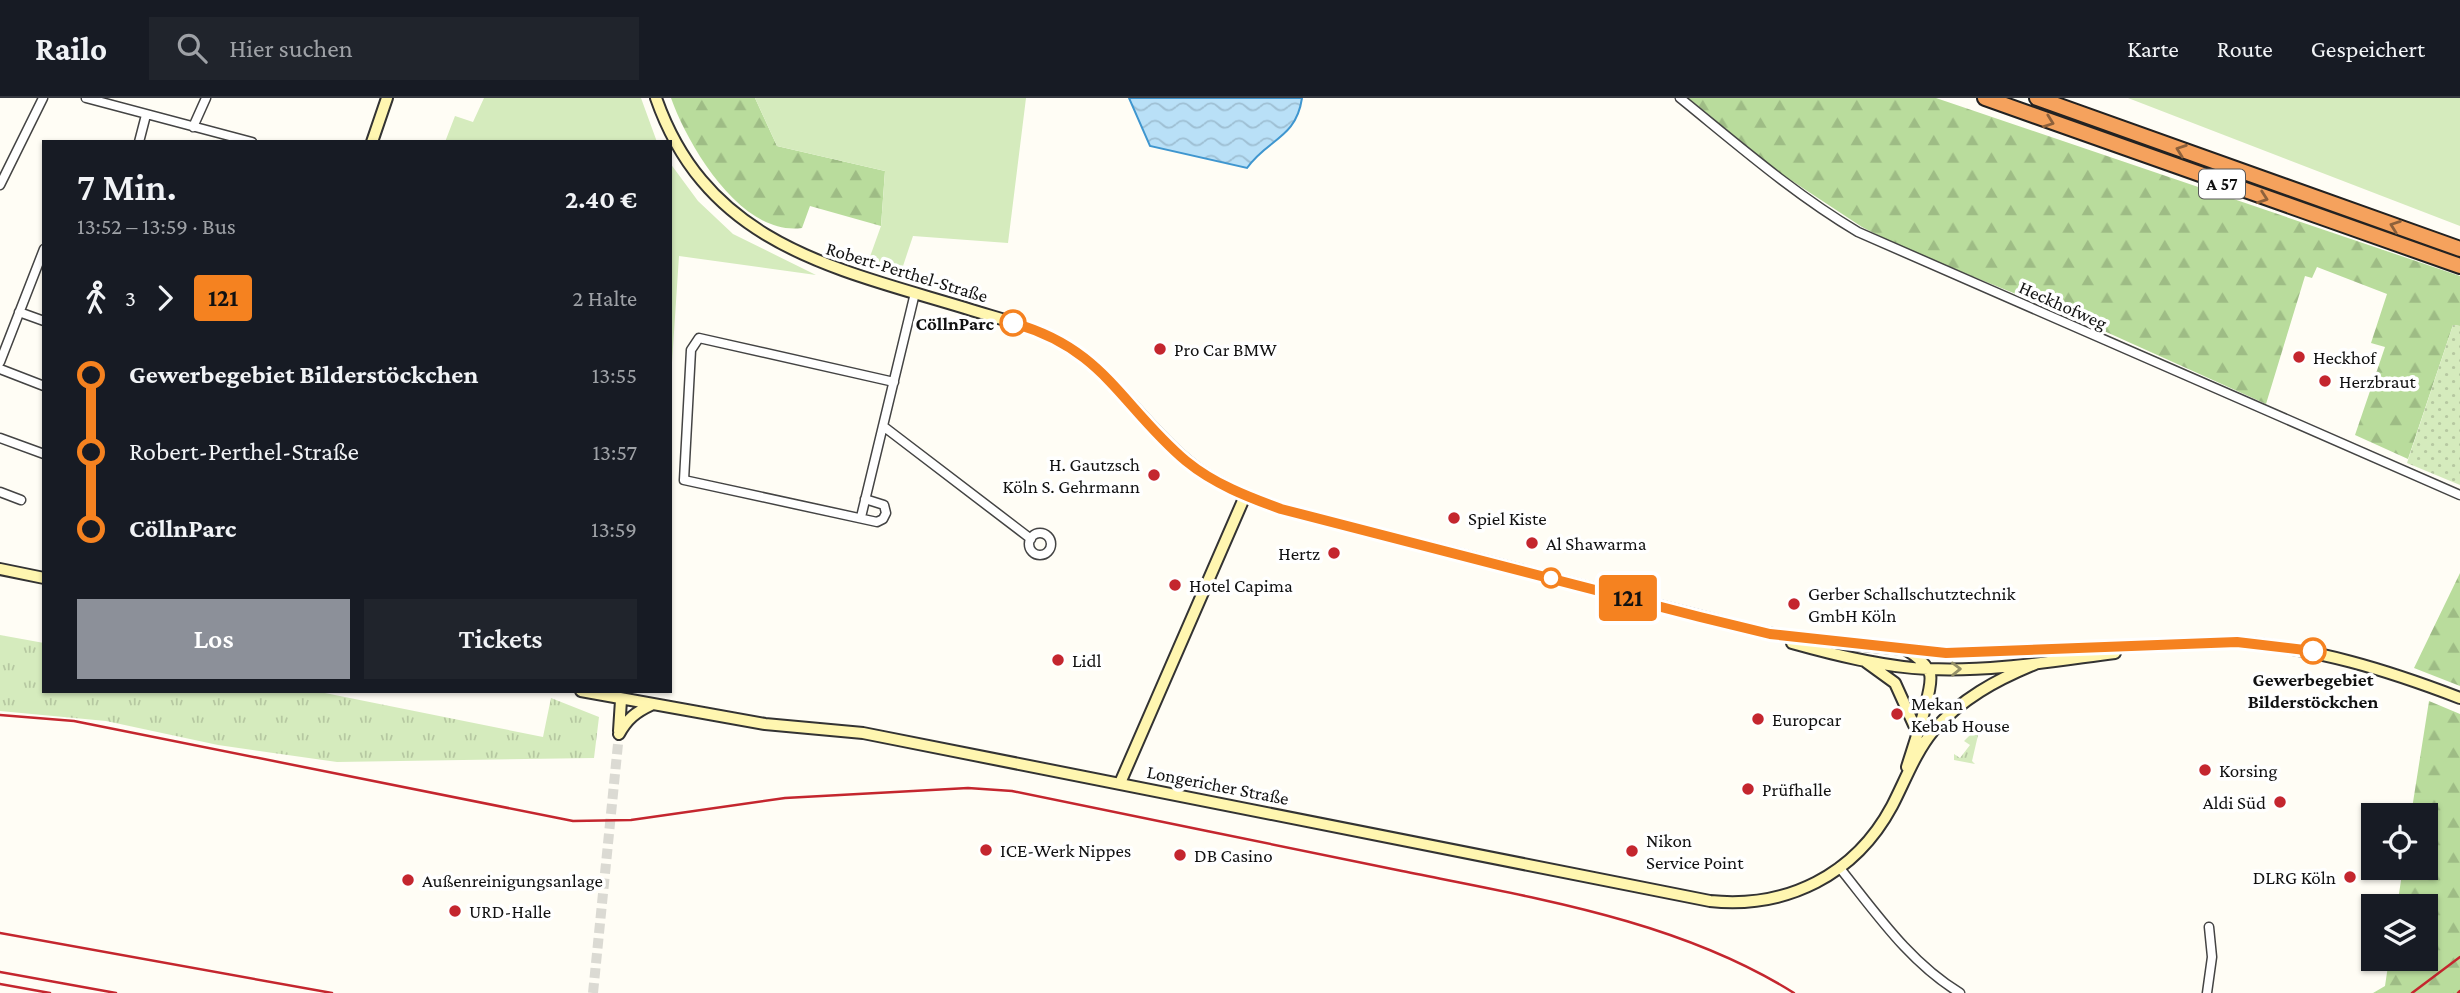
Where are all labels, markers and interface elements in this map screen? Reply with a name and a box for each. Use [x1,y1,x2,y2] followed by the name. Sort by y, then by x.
[149,17,639,80] search box
[173,29,211,67] icon: search
[35,30,107,67] text: Railo
[229,34,353,63] text: Hier suchen
[2127,35,2179,62] text: Karte
[2217,35,2273,62] text: Route
[2311,35,2425,62] text: Gespeichert
[2042,113,2054,127] one-way arrow
[2176,144,2188,158] one-way arrow
[77,166,177,208] text: 7 Min.
[2199,170,2245,198] road number: A 57
[565,185,637,214] text: 2.40 €
[2256,190,2268,204] one-way arrow
[77,213,236,239] text: 13:52 – 13:59 · Bus
[2390,221,2402,235] one-way arrow
[824,237,990,307] street label: Robert-Perthel-Straße
[2016,276,2110,334] street label: Heckhofweg
[77,279,115,317] icon: walk
[146,279,184,317] icon: forward
[208,284,238,311] text: 121
[125,285,136,311] text: 3
[572,285,637,311] text: 2 Halte
[1000,310,1026,336] marker: CöllnParc
[916,313,994,334] place label: CöllnParc
[1174,339,1277,360] place label: Pro Car BMW
[1152,341,1168,357] marker: Pro Car BMW
[2313,347,2377,368] place label: Heckhof
[2291,349,2307,365] marker: Heckhof
[129,360,478,389] text: Gewerbegebiet Bilderstöckchen
[592,362,637,388] text: 13:55
[2339,371,2417,392] place label: Herzbraut
[2317,373,2333,389] marker: Herzbraut
[129,437,359,466] text: Robert-Perthel-Straße
[592,439,637,465] text: 13:57
[1003,454,1140,497] place label: H. Gautzsch Köln S. Gehrmann
[1146,467,1162,483] marker: H. Gautzsch Köln S. Gehrmann
[1468,508,1547,529] place label: Spiel Kiste
[1446,510,1462,526] marker: Spiel Kiste
[129,514,236,543] text: CöllnParc
[591,516,637,542] text: 13:59
[1546,533,1647,554] place label: Al Shawarma
[1524,535,1540,551] marker: Al Shawarma
[1278,543,1320,564] place label: Hertz
[1326,545,1342,561] marker: Hertz
[1541,568,1561,588] unlabelled marker
[1189,575,1293,596] place label: Hotel Capima
[1588,575,1668,621] line badge: 121
[1167,577,1183,593] marker: Hotel Capima
[1808,583,2017,626] place label: Gerber Schallschutztechnik GmbH Köln
[1613,584,1643,611] text: 121
[1786,596,1802,612] marker: Gerber Schallschutztechnik GmbH Köln
[77,599,350,679] button: Los
[364,599,637,679] button: Tickets
[2300,638,2326,664] marker: Gewerbegebiet Bilderstöckchen
[1072,650,1101,671] place label: Lidl
[1050,652,1066,668] marker: Lidl
[1951,661,1962,676] one-way arrow
[2248,669,2378,712] place label: Gewerbegebiet Bilderstöckchen
[1911,693,2010,736] place label: Mekan Kebab House
[1889,706,1905,722] marker: Mekan Kebab House
[1772,709,1842,730] place label: Europcar
[1750,711,1766,727] marker: Europcar
[2219,760,2278,781] place label: Korsing
[1145,761,1291,809] street label: Longericher Straße
[2197,762,2213,778] marker: Korsing
[1762,779,1831,800] place label: Prüfhalle
[1740,781,1756,797] marker: Prüfhalle
[2203,792,2266,813] place label: Aldi Süd
[2272,794,2288,810] marker: Aldi Süd
[2361,803,2438,971] map controls
[2361,803,2438,880] button: locate
[1646,830,1744,873] place label: Nikon Service Point
[1000,840,1131,861] place label: ICE-Werk Nippes
[978,842,994,858] marker: ICE-Werk Nippes
[1624,843,1640,859] marker: Nikon Service Point
[1194,845,1273,866] place label: DB Casino
[1172,847,1188,863] marker: DB Casino
[2253,867,2336,888] place label: DLRG Köln
[2342,869,2358,885] marker: DLRG Köln
[422,870,603,891] place label: Außenreinigungsanlage
[400,872,416,888] marker: Außenreinigungsanlage
[2361,894,2438,971] button: layers
[469,901,551,922] place label: URD-Halle
[447,903,463,919] marker: URD-Halle

